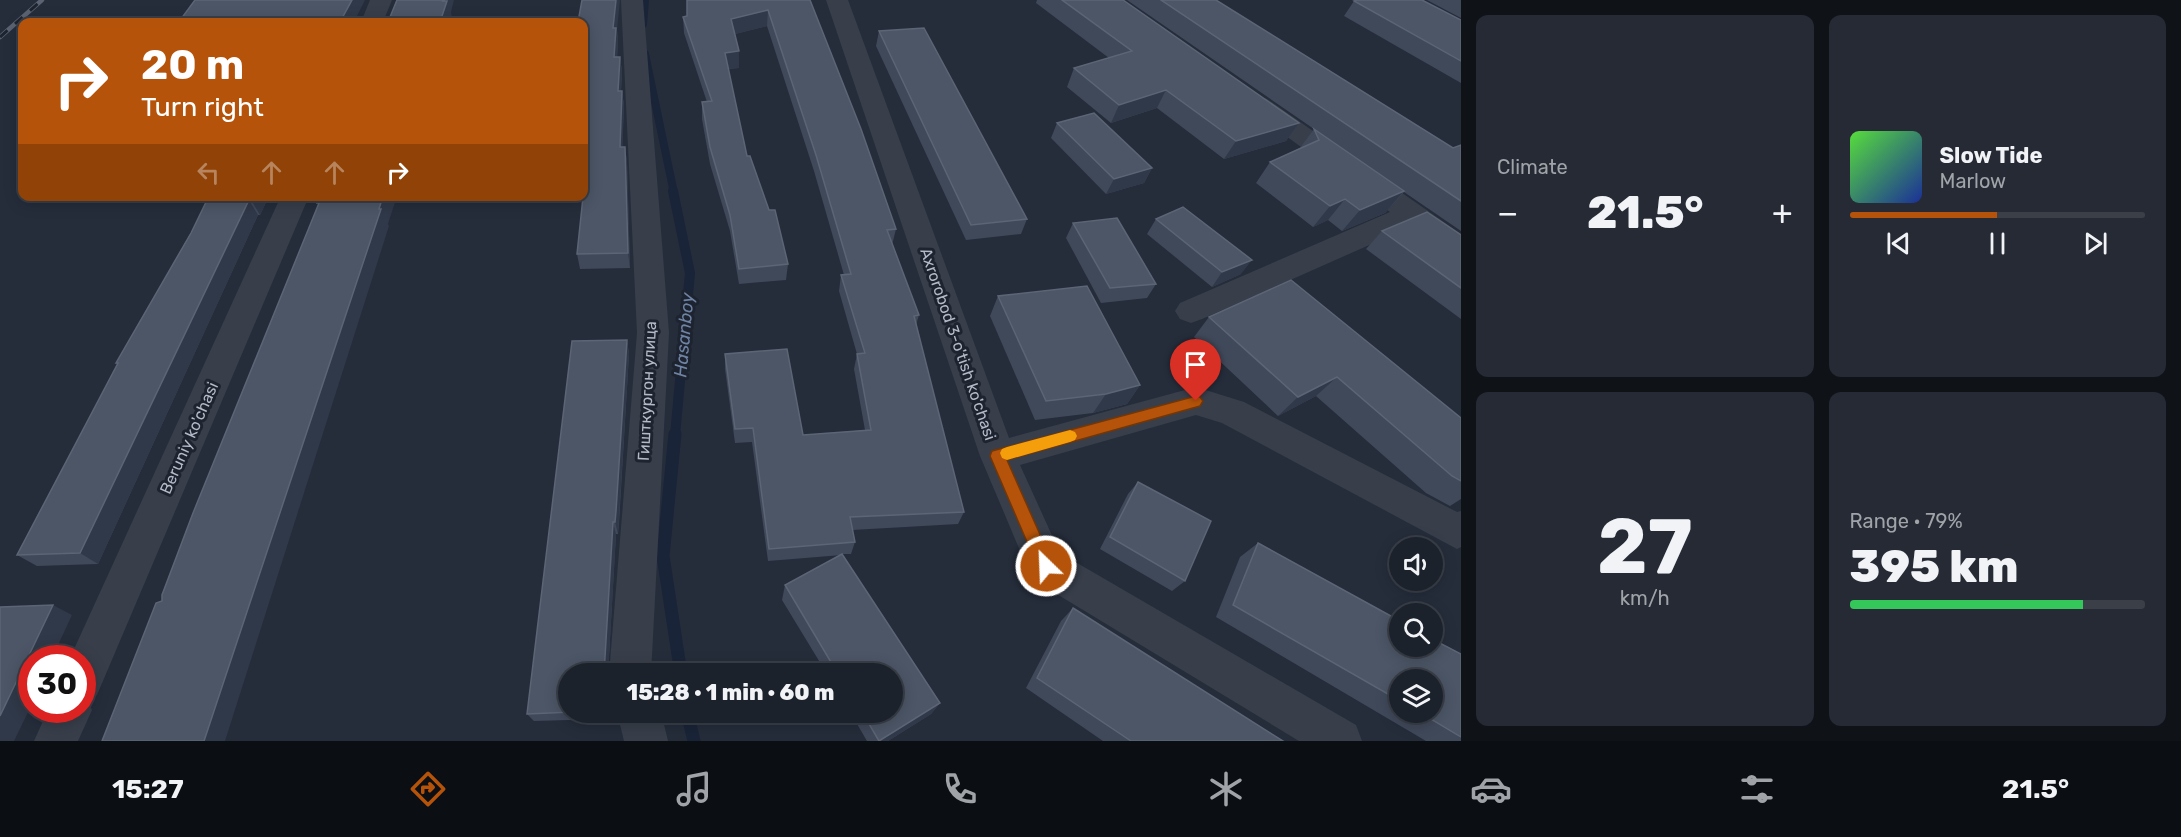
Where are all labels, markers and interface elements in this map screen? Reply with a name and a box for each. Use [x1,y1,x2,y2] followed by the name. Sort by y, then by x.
[141,40,244,90] text: 20 m
[42,42,120,120] icon: right
[141,91,264,123] text: Turn right
[1940,142,2043,169] text: Slow Tide
[1497,155,1568,179] text: Climate
[192,156,225,189] icon: left
[255,156,288,189] icon: ahead
[318,156,351,189] icon: ahead
[381,156,414,189] icon: right
[1940,169,2006,193] text: Marlow
[1587,186,1703,239] text: 21.5°
[1497,193,1518,232] text: −
[1772,193,1792,232] text: +
[1882,227,1915,260] icon: previous
[1981,227,2014,260] icon: pause
[2079,227,2112,260] icon: next
[916,245,1000,443] street label: Axrorobod 3-o'tish ko'chasi
[669,291,699,378] water label: Hasanboy
[634,321,660,461] street label: Гишткургон улица
[1170,339,1221,401] pin
[1179,348,1212,381] icon: arrive
[156,379,222,497] street label: Beruniy ko'chasi
[1597,500,1692,593] text: 27
[1850,509,1963,533] text: Range · 79%
[1014,534,1078,598] position arrow
[1389,537,1443,723] map controls
[1389,537,1443,591] button: sound
[1850,540,2018,593] text: 395 km
[1620,586,1670,610] text: km/h
[1389,603,1443,657] button: search
[18,645,96,723] speed limit sign: 30
[1389,669,1443,723] button: layers
[627,679,834,706] text: 15:28 · 1 min · 60 m
[407,768,449,810] icon: directions
[673,768,715,810] icon: music
[939,768,981,810] icon: phone
[1205,768,1247,810] icon: climate
[1470,768,1512,810] icon: car
[1736,768,1778,810] icon: filters
[112,773,184,805] text: 15:27
[2002,773,2069,805] text: 21.5°

